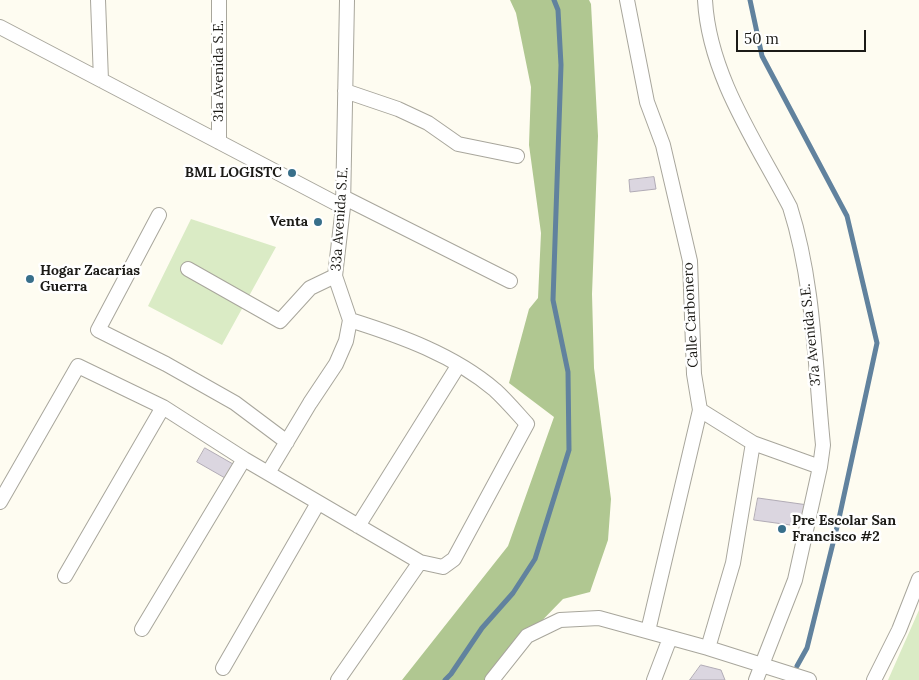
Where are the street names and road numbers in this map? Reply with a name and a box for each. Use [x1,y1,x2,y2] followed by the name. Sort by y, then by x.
[211,20,227,122] street label: 31a Avenida S.E.
[328,166,352,272] street label: 33a Avenida S.E.
[680,262,702,368] street label: Calle Carbonero
[797,283,825,387] street label: 37a Avenida S.E.

